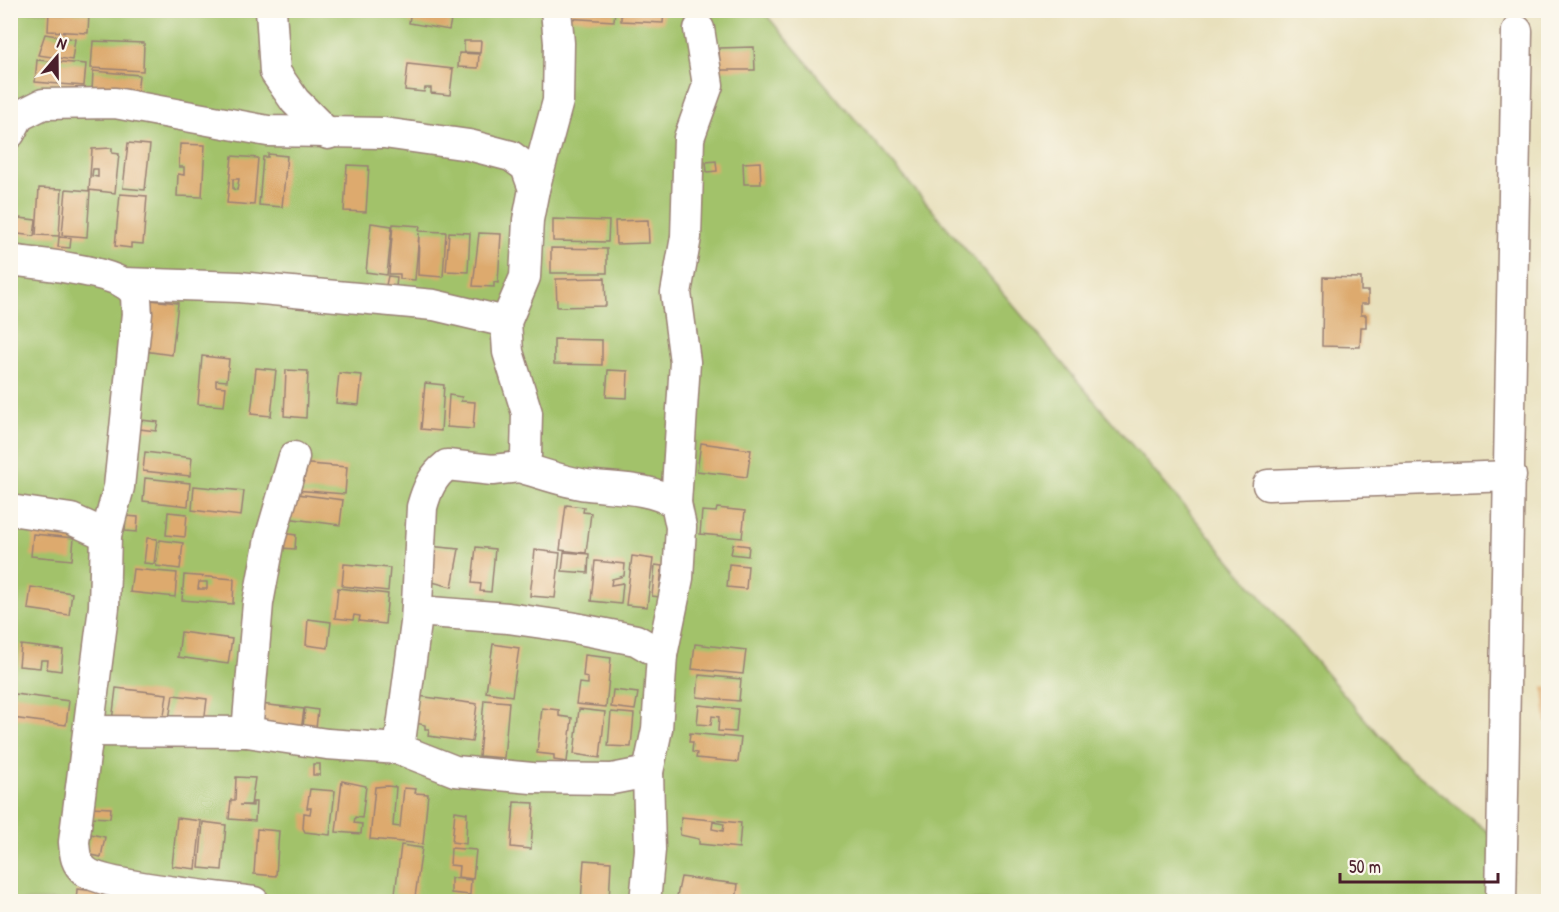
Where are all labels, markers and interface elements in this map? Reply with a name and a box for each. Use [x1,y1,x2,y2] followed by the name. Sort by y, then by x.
[27,27,87,87] north arrow
[54,31,70,55] text: N
[1340,846,1498,884] scale bar
[1349,854,1381,879] text: 50 m

